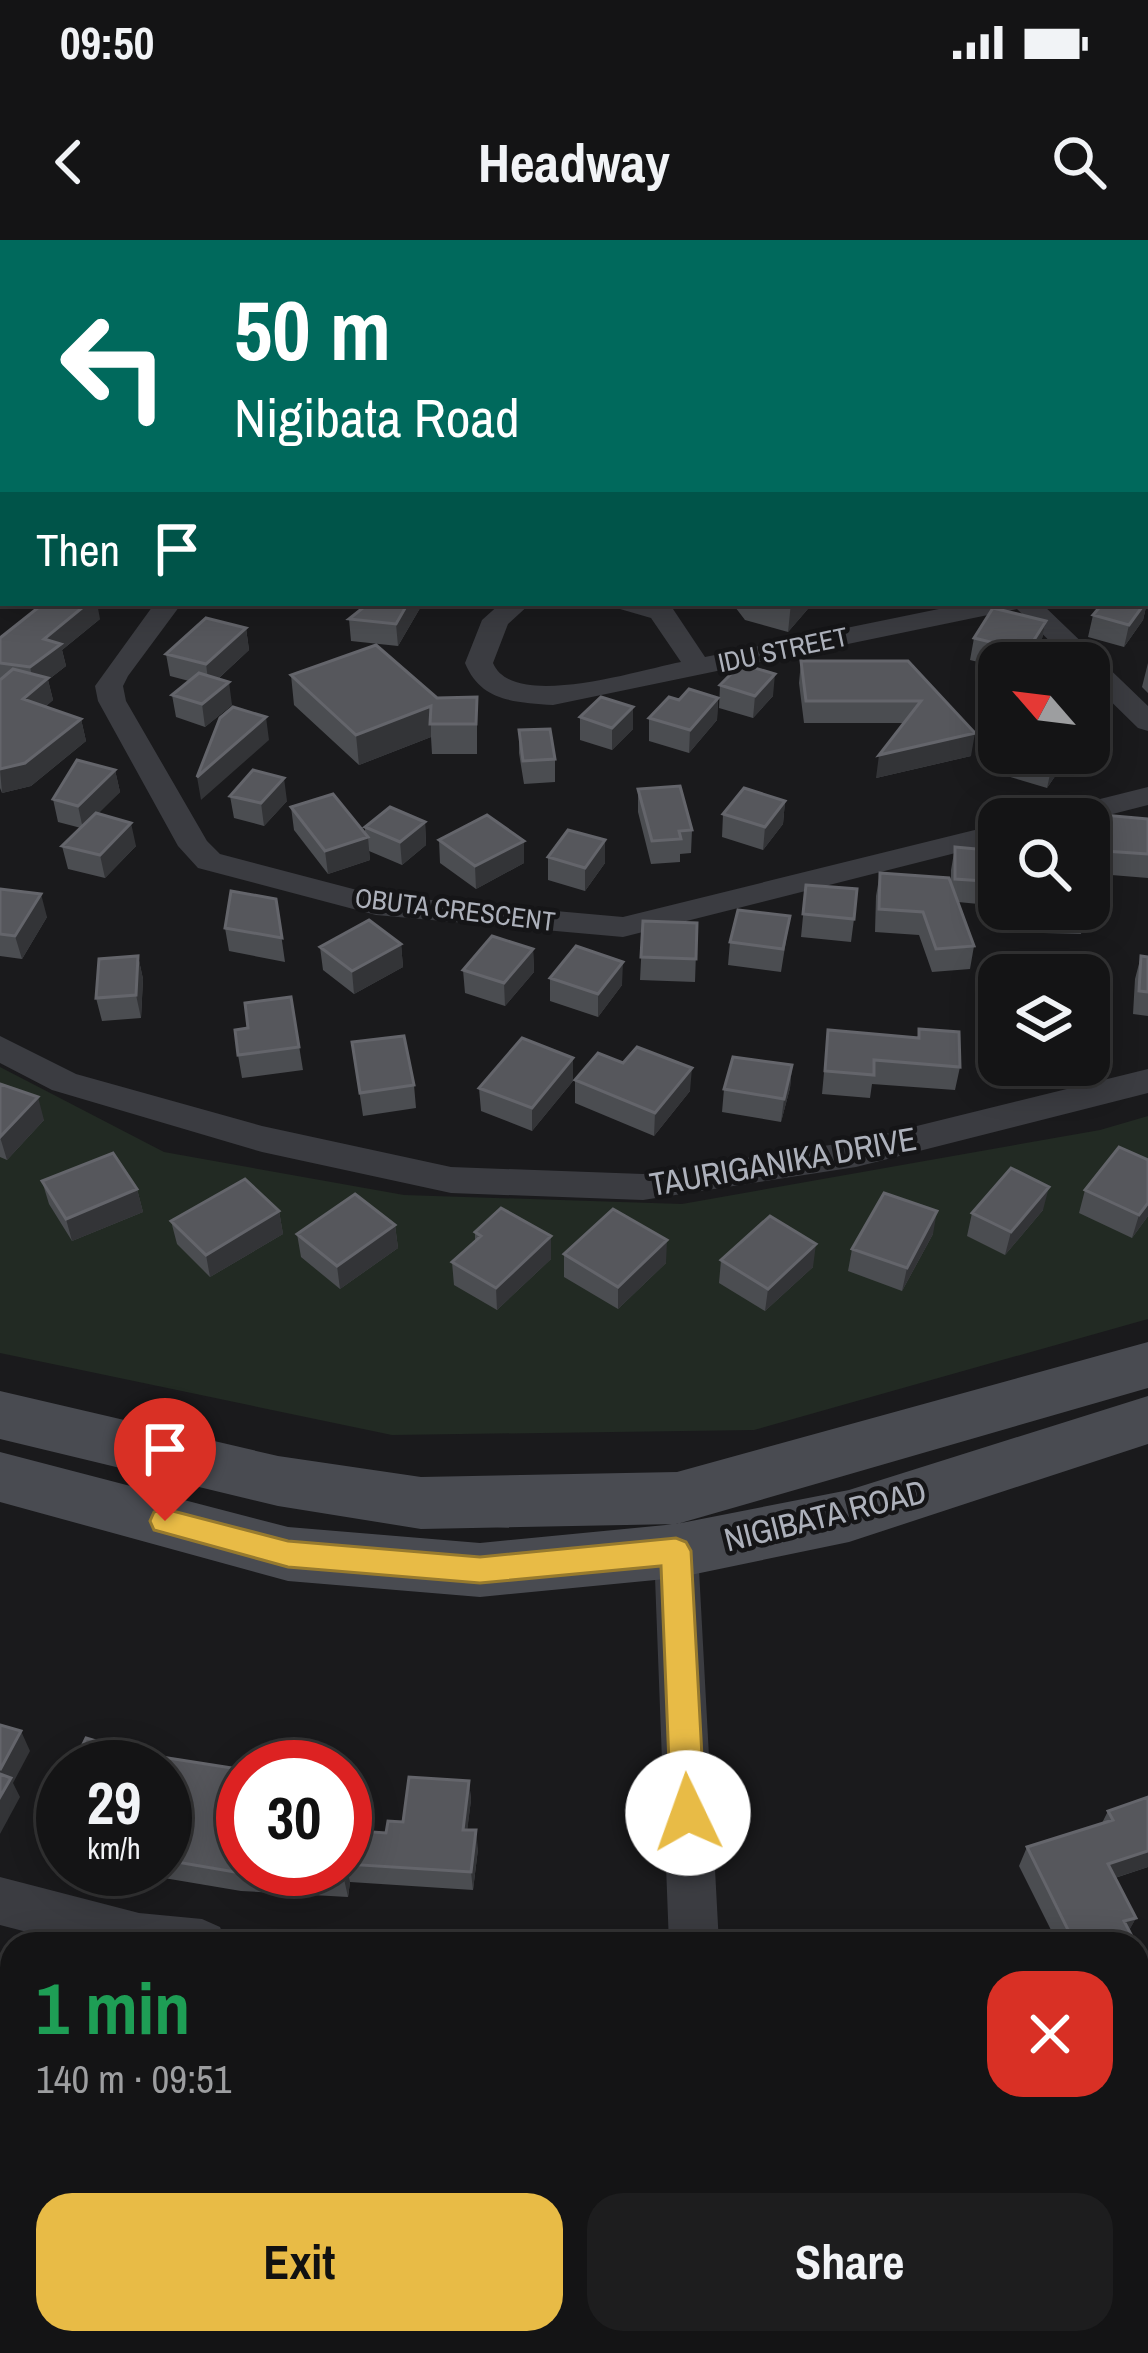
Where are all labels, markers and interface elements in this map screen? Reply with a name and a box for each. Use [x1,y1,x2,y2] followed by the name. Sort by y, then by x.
[60,12,154,73] text: 09:50
[478,126,670,199] text: Headway
[36,129,102,195] icon: back
[1046,129,1112,195] icon: search
[234,273,391,386] text: 50 m
[36,288,192,444] icon: left
[234,381,520,454] text: Nigibata Road
[144,516,210,582] icon: arrive
[36,519,120,580] text: Then
[715,618,851,680] street label: IDU STREET
[978,642,1110,774] north arrow
[978,642,1110,1086] map controls
[978,798,1110,930] button: search
[353,879,557,939] street label: OBUTA CRESCENT
[978,954,1110,1086] button: layers
[646,1116,920,1206] street label: TAURIGANIKA DRIVE
[114,1398,216,1521] pin
[132,1416,198,1482] icon: arrive
[719,1469,931,1561] street label: NIGIBATA ROAD
[216,1740,372,1896] speed limit sign: 30
[625,1750,751,1876] position arrow
[87,1762,141,1843] text: 29
[87,1828,141,1868] text: km/h
[36,1959,190,2056] text: 1 min
[987,1971,1113,2097] button: close
[36,2053,232,2105] text: 140 m · 09:51
[36,2193,563,2331] button: Exit
[587,2193,1113,2331] button: Share

